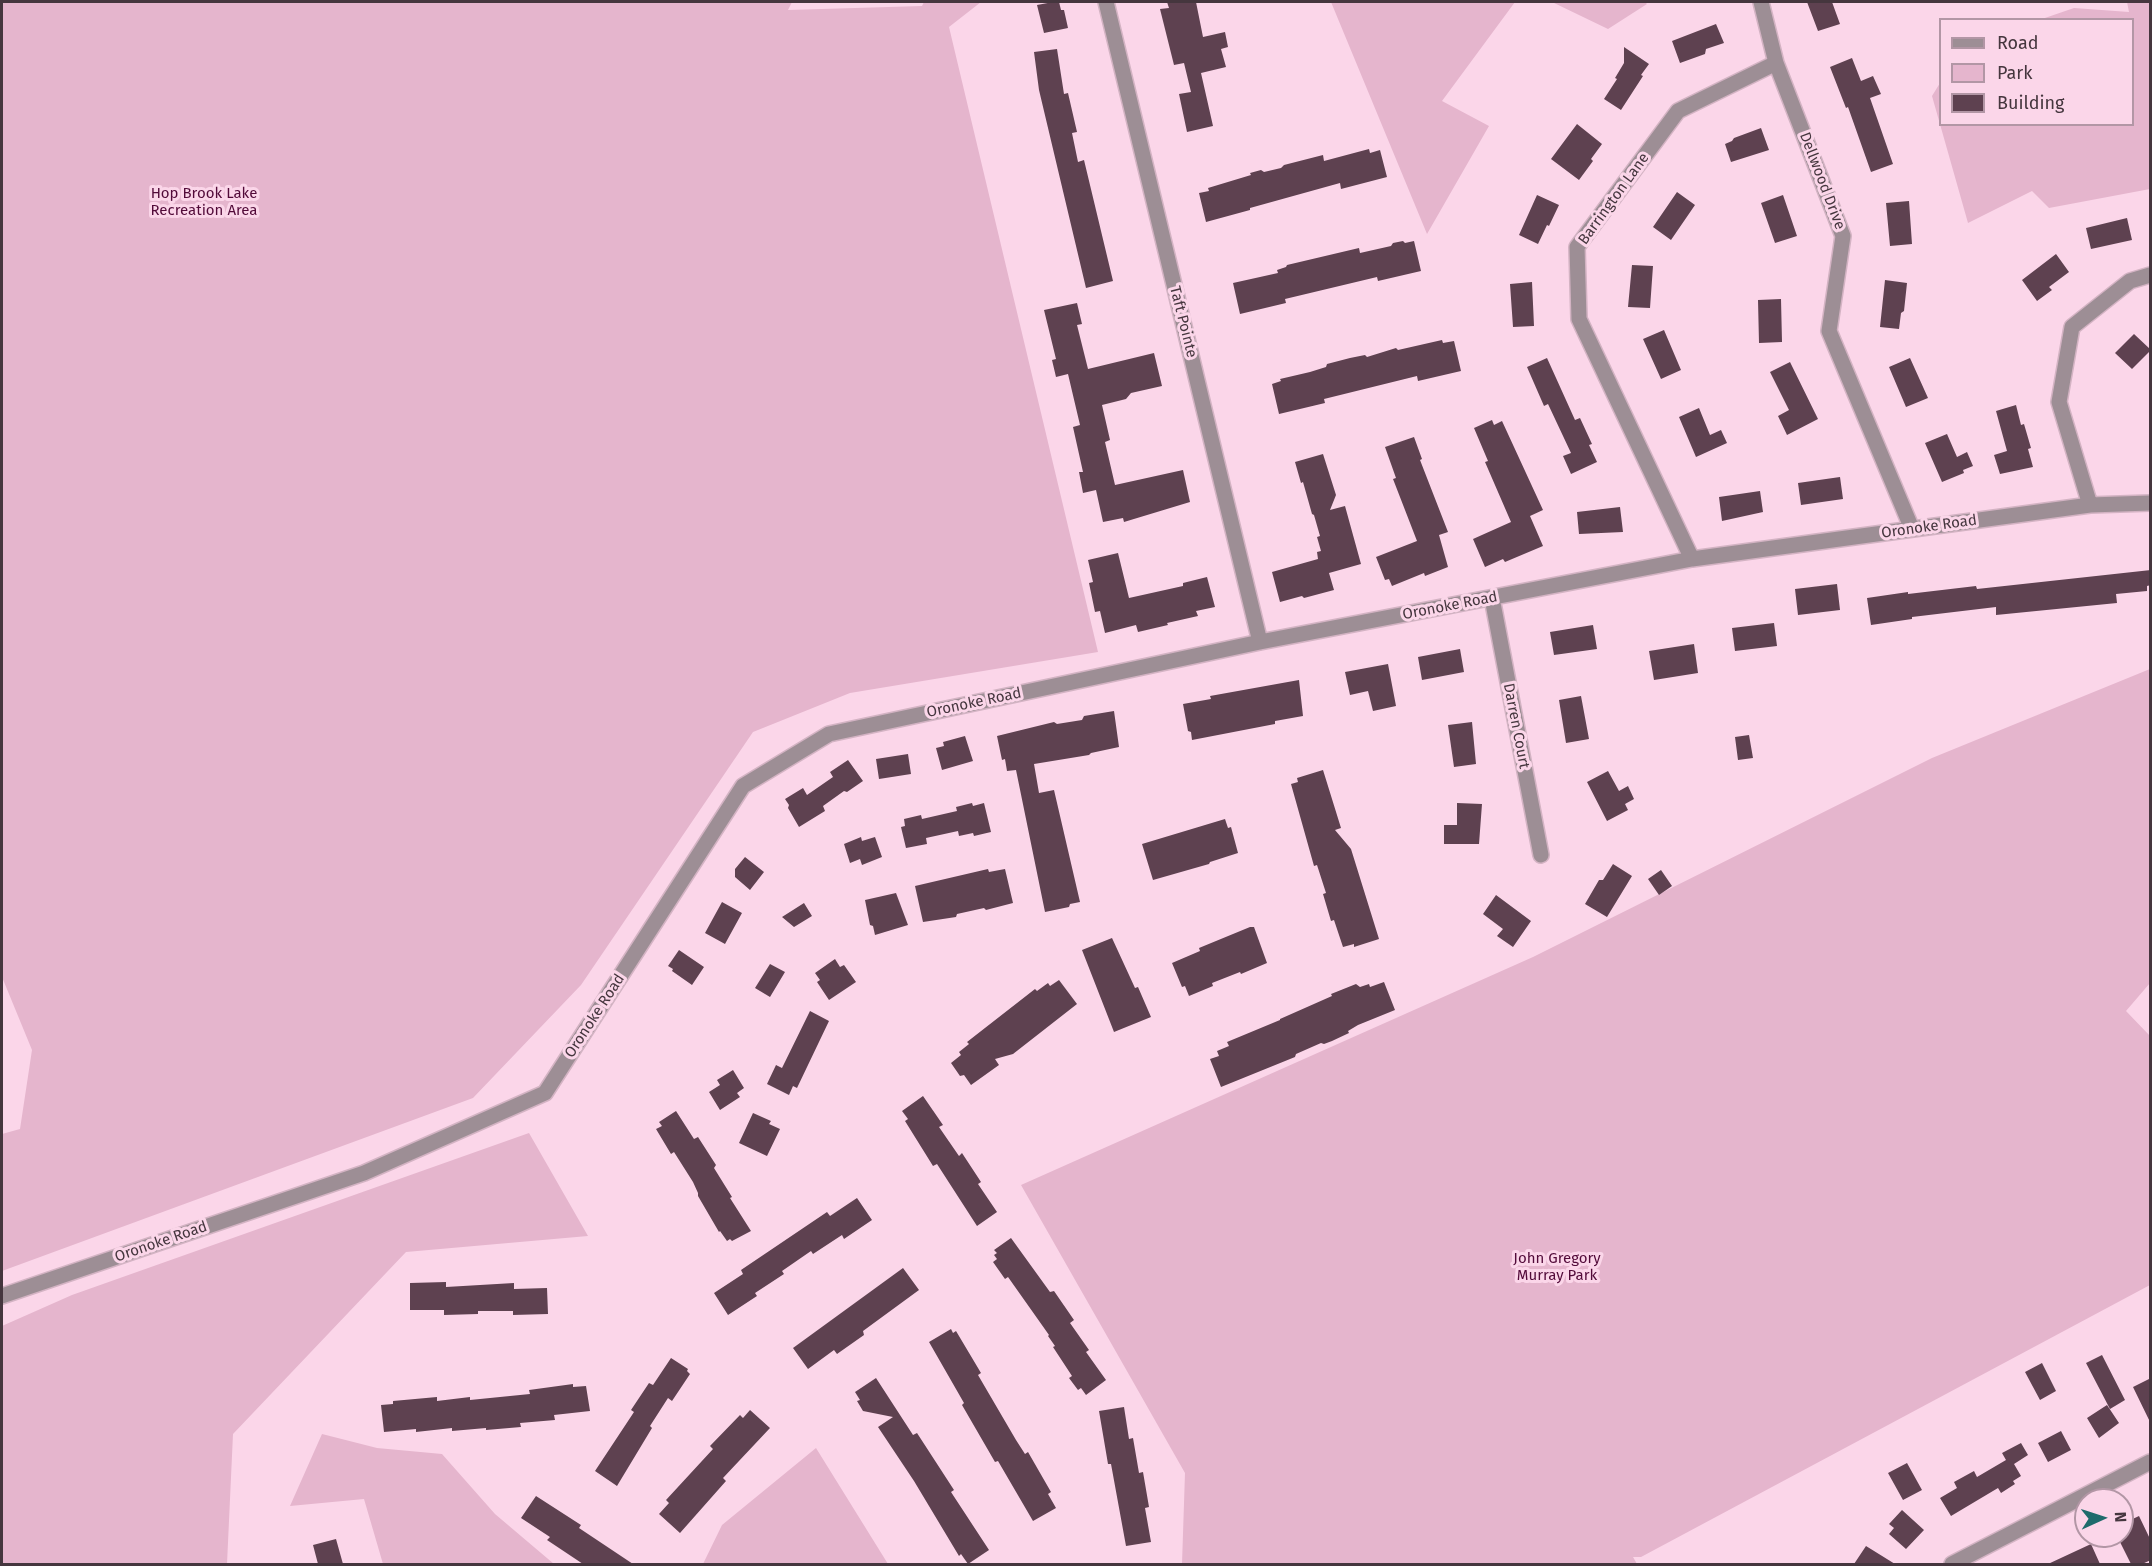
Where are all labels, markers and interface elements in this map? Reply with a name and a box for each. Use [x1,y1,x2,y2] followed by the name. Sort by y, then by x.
[1939,18,2134,126] legend
[1997,32,2039,54] text: Road
[1997,62,2032,84] text: Park
[1997,92,2064,114] text: Building
[1795,130,1849,232] street label: Dellwood Drive
[1575,150,1653,248] street label: Barrington Lane
[150,185,258,220] park label: Hop Brook Lake Recreation Area
[1165,284,1201,360] street label: Taft Pointe
[1880,511,1978,543] street label: Oronoke Road
[1401,588,1499,624] street label: Oronoke Road
[1499,682,1533,770] street label: Darren Court
[925,684,1023,722] street label: Oronoke Road
[561,971,629,1061] street label: Oronoke Road
[113,1218,209,1266] street label: Oronoke Road
[1513,1250,1601,1285] park label: John Gregory Murray Park
[2074,1488,2134,1548] north arrow
[2111,1511,2130,1523] text: N

